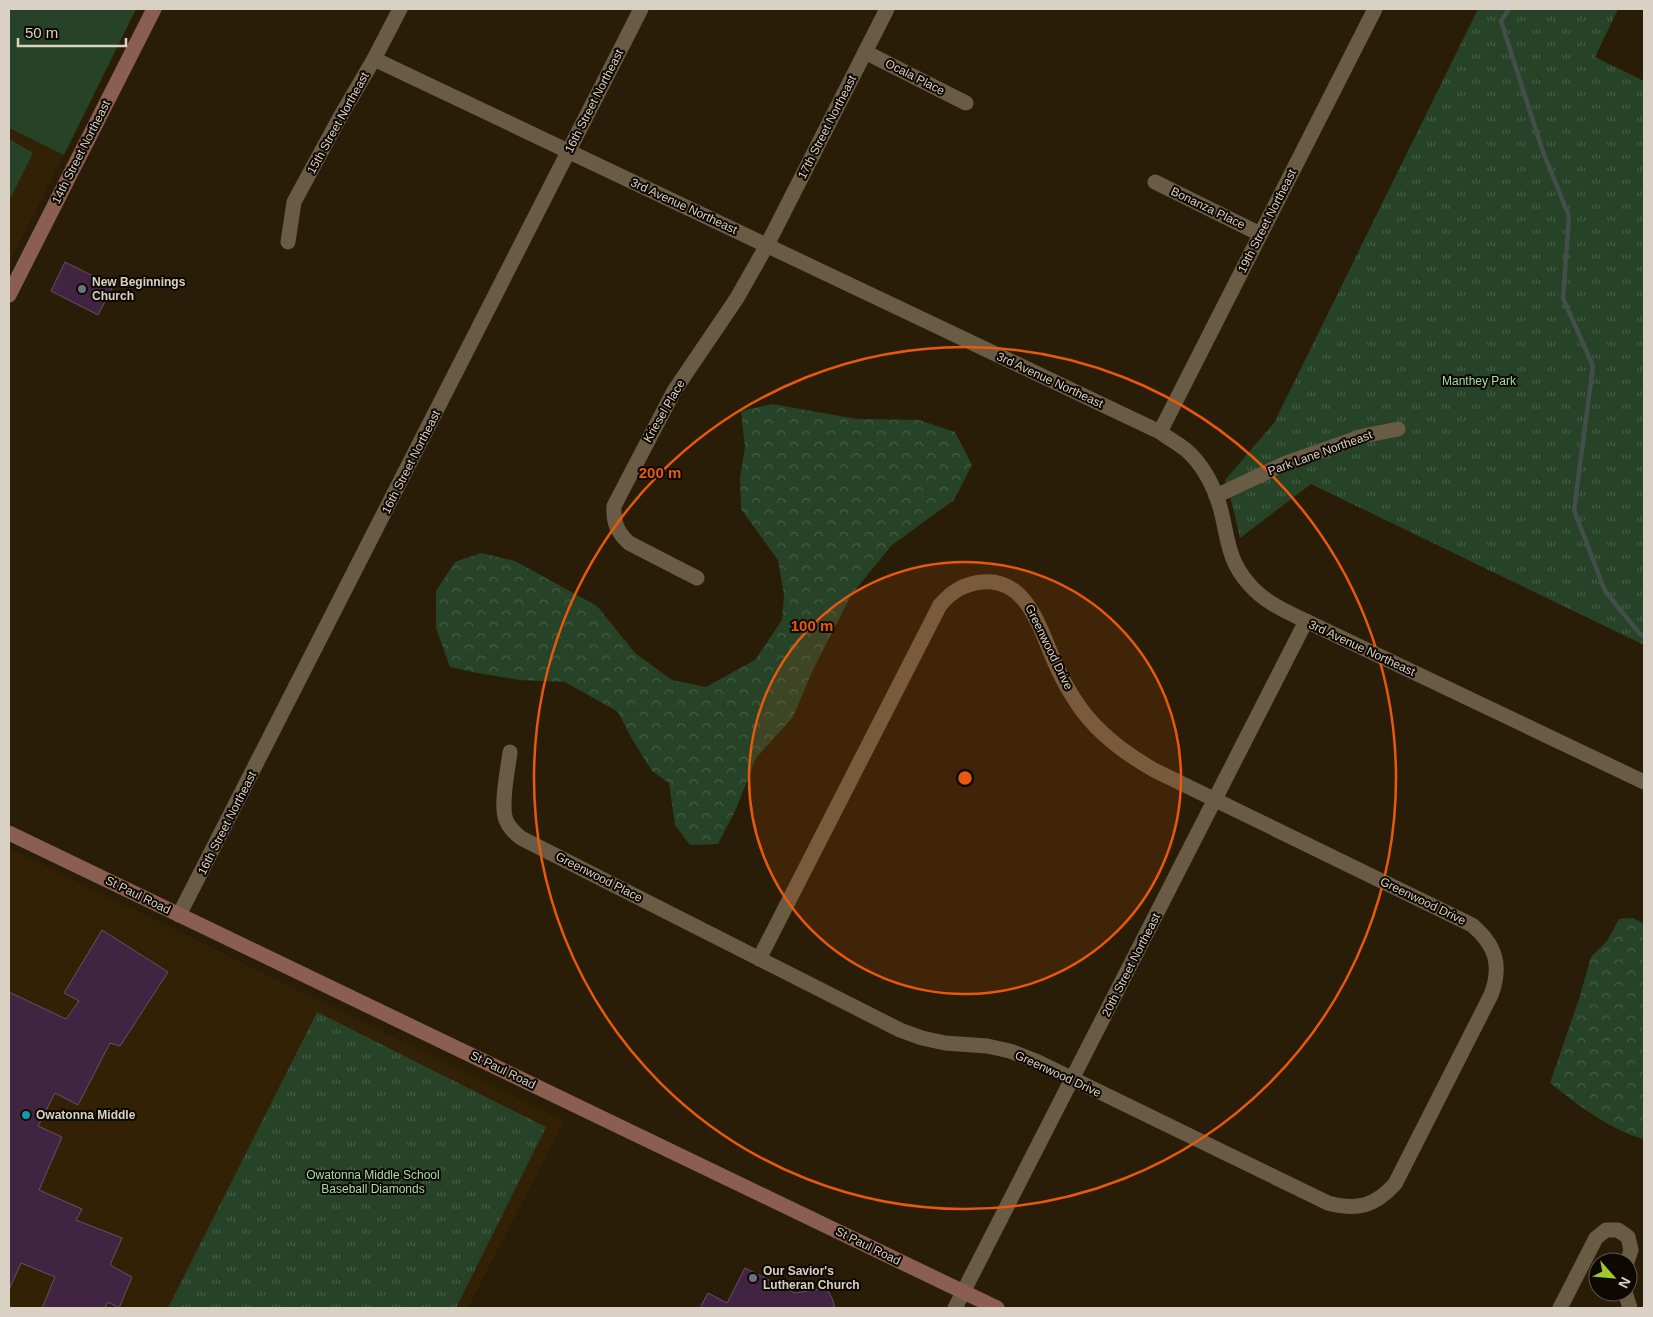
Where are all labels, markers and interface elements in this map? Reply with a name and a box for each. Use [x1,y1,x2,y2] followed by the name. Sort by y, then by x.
[18,15,125,47] scale bar
[25,24,58,41] text: 50 m
[562,46,626,155] street label: 16th Street Northeast
[883,56,947,98] street label: Ocala Place
[304,69,372,176] street label: 15th Street Northeast
[795,72,859,181] street label: 17th Street Northeast
[49,97,113,206] street label: 14th Street Northeast
[1235,166,1299,275] street label: 19th Street Northeast
[629,175,740,237] street label: 3rd Avenue Northeast
[1169,184,1248,232] street label: Bonanza Place
[92,275,186,303] place label: New Beginnings Church
[76,283,88,295] marker: New Beginnings Church
[995,349,1106,411] street label: 3rd Avenue Northeast
[1442,374,1517,388] park label: Manthey Park
[640,377,688,445] street label: Kriesel Place
[379,407,443,516] street label: 16th Street Northeast
[1266,427,1375,478] street label: Park Lane Northeast
[639,464,681,481] text: 200 m
[1022,602,1076,692] street label: Greenwood Drive
[791,617,833,634] text: 100 m
[1307,617,1418,679] street label: 3rd Avenue Northeast
[195,768,259,877] street label: 16th Street Northeast
[956,769,974,787] centre of rings
[553,849,645,905] street label: Greenwood Place
[103,873,173,917] street label: St Paul Road
[1378,874,1468,928] street label: Greenwood Drive
[1099,910,1163,1019] street label: 20th Street Northeast
[468,1048,538,1092] street label: St Paul Road
[1013,1048,1104,1100] street label: Greenwood Drive
[36,1108,136,1122] place label: Owatonna Middle
[20,1109,32,1121] marker: Owatonna Middle
[306,1168,440,1196] park label: Owatonna Middle School Baseball Diamonds
[833,1224,903,1268] street label: St Paul Road
[1588,1252,1638,1302] north arrow
[763,1264,860,1292] place label: Our Savior's Lutheran Church
[747,1272,759,1284] marker: Our Savior's Lutheran Church
[1615,1275,1634,1291] text: N

